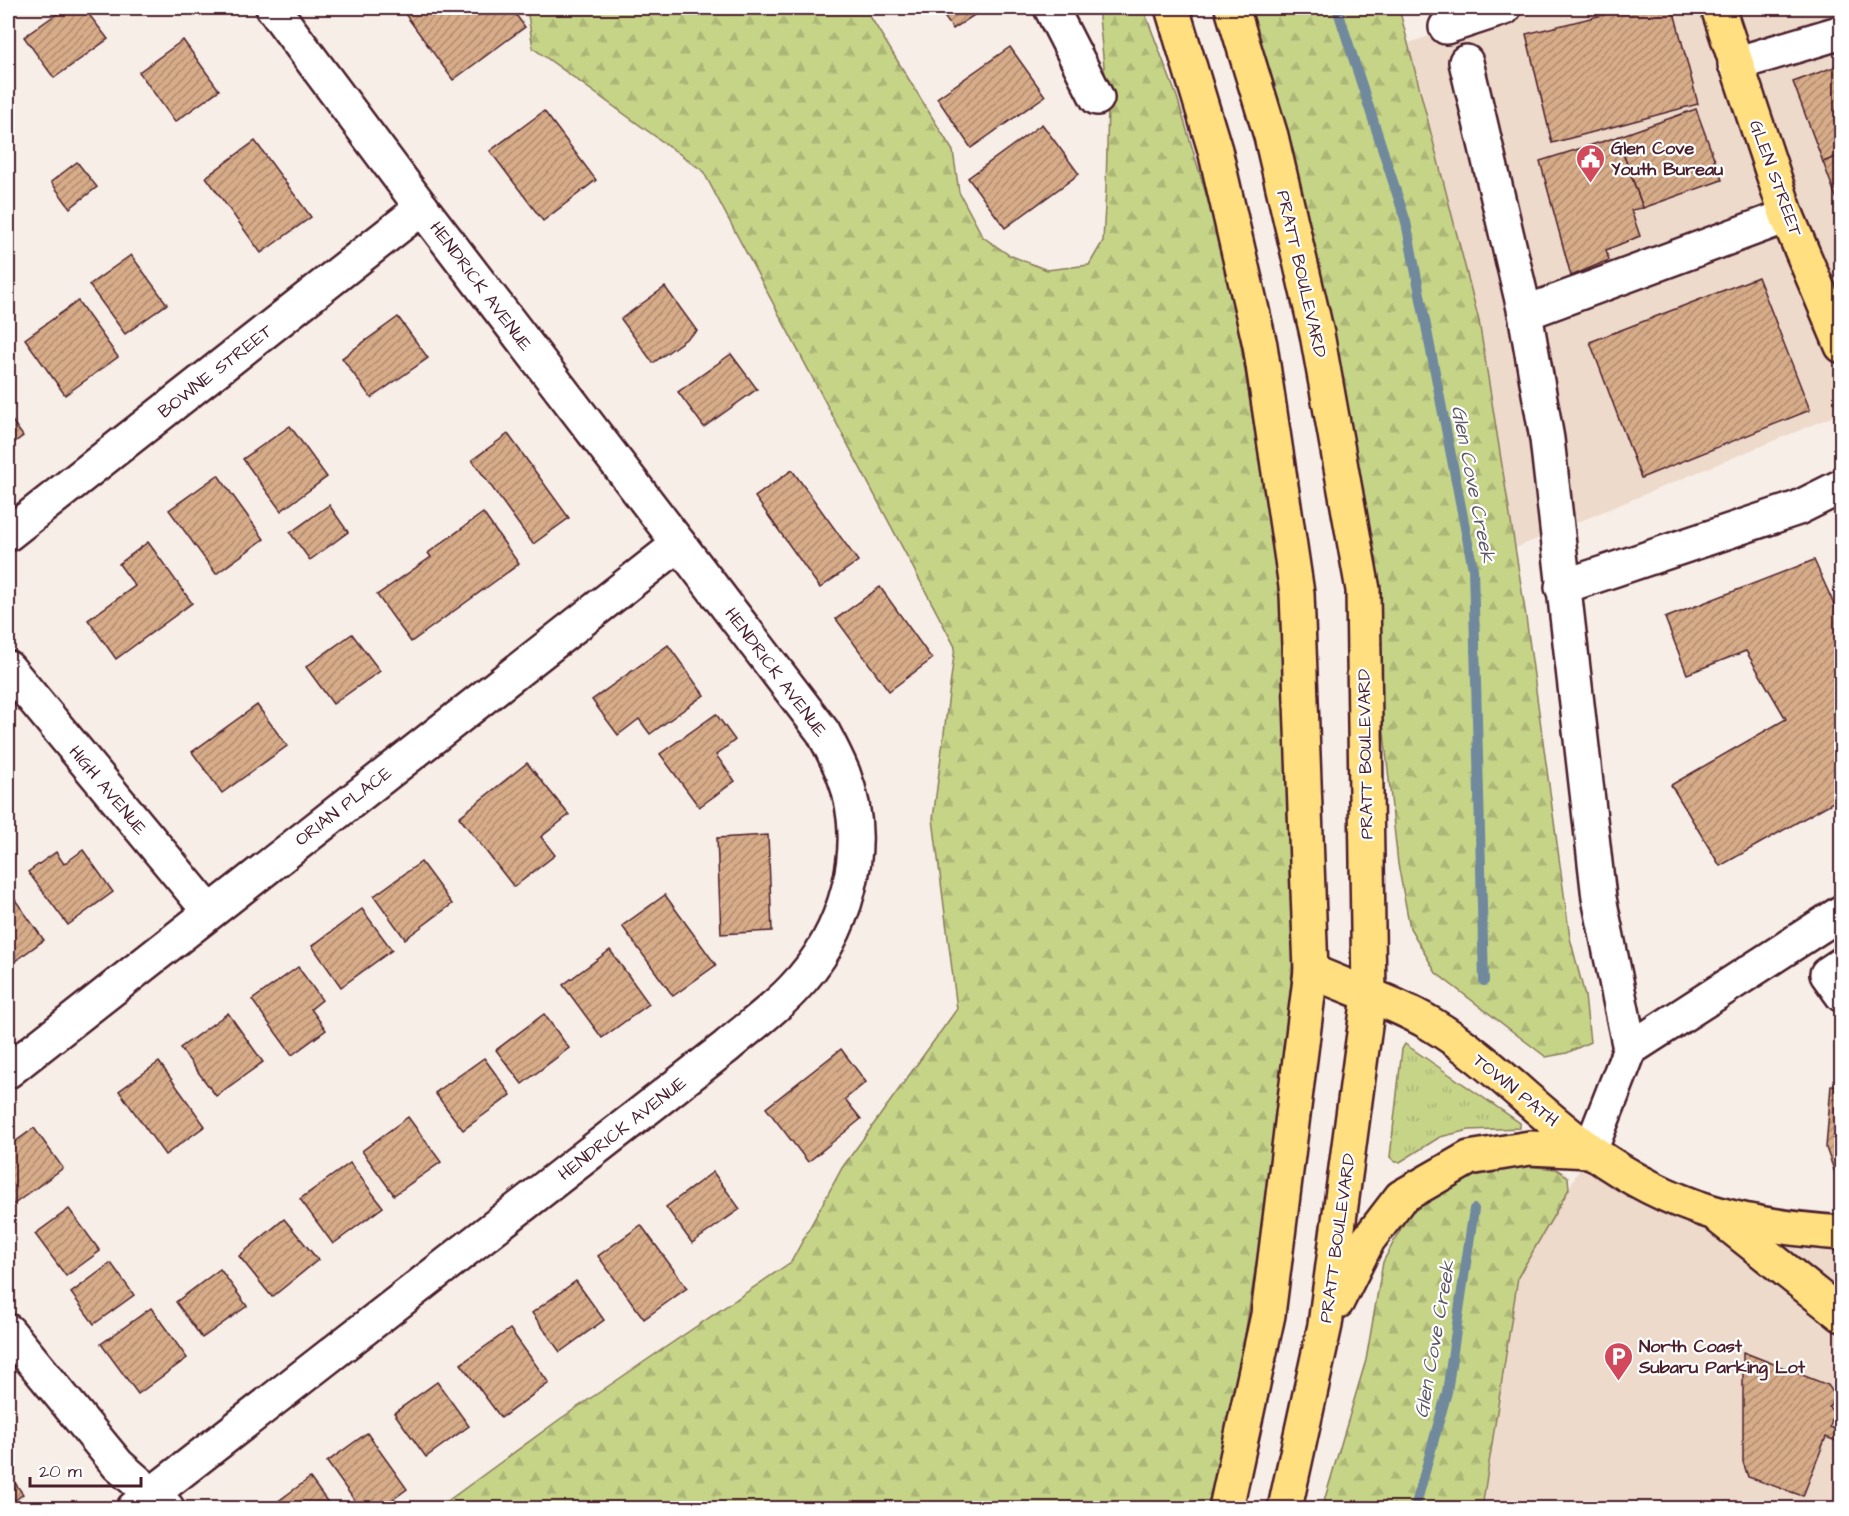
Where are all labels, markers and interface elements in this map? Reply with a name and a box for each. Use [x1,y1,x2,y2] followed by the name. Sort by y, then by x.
[1743,116,1808,241] street label: GLEN STREET
[1611,136,1723,182] place label: Glen Cove Youth Bureau
[1574,142,1606,184] public building icon: Glen Cove Youth Bureau
[1270,188,1333,360] street label: PRATT BOULEVARD
[424,216,538,357] street label: HENDRICK AVENUE
[153,318,278,424] street label: BOWNE STREET
[1444,403,1502,566] water label: Glen Cove Creek
[719,602,833,743] street label: HENDRICK AVENUE
[1352,668,1379,840] street label: PRATT BOULEVARD
[63,740,153,841] street label: HIGH AVENUE
[290,760,397,852] street label: ORIAN PLACE
[1467,1048,1564,1133] street label: TOWN PATH
[553,1070,692,1186] street label: HENDRICK AVENUE
[1313,1151,1362,1324] street label: PRATT BOULEVARD
[1407,1257,1463,1420] water label: Glen Cove Creek
[1638,1334,1806,1381] place label: North Coast Subaru Parking Lot
[1602,1340,1634,1382] parking icon: North Coast Subaru Parking Lot
[30,1450,141,1488] scale bar
[39,1459,82,1484] text: 20 m

